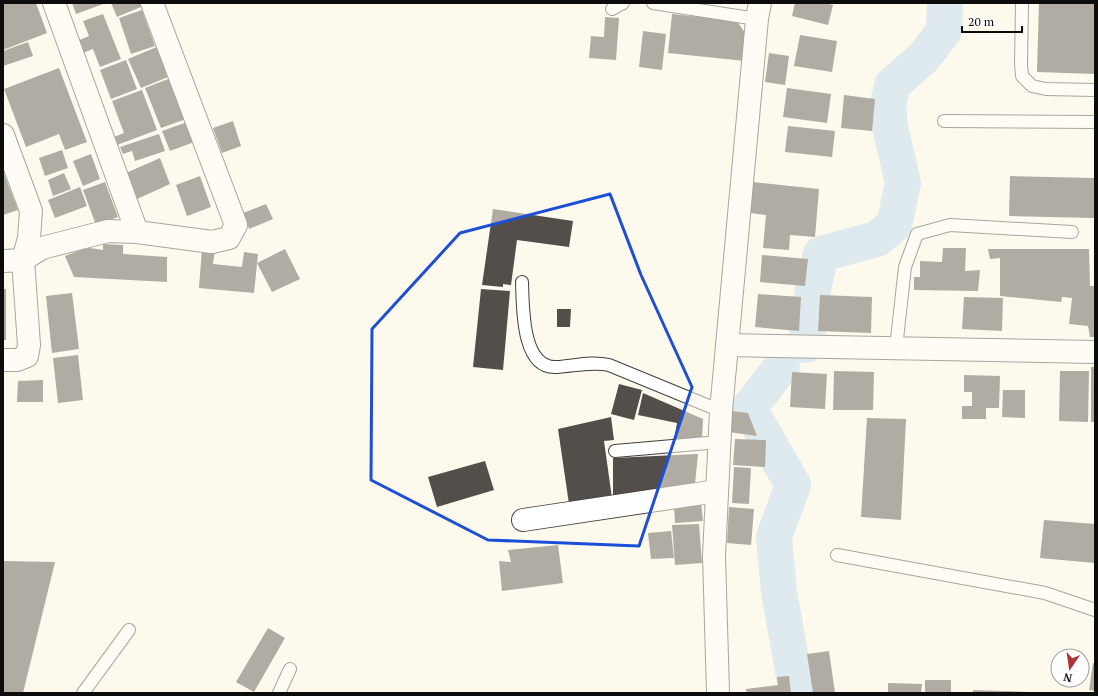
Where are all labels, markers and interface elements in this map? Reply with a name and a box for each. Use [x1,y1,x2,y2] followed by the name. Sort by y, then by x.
[962,8,1022,34] scale bar
[968,14,995,29] text: 20 m
[1050,648,1090,688] north arrow
[1061,670,1073,686] text: N

